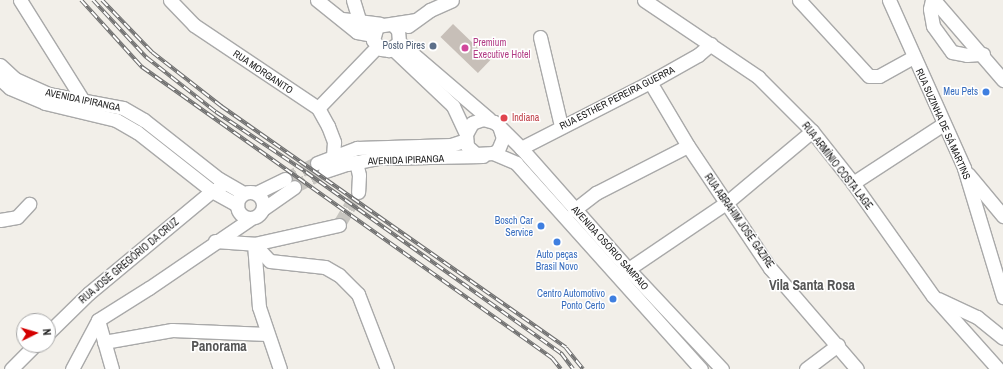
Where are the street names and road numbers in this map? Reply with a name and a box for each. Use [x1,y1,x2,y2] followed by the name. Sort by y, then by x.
[231,47,295,97] street label: RUA MORGANITO
[557,63,677,133] street label: RUA ESTHER PEREIRA GUERRA
[913,66,973,182] street label: RUA SUZINHA DE SÁ MARTINS
[44,86,122,114] street label: AVENIDA IPIRANGA
[799,119,875,213] street label: RUA ARMÍNIO COSTA LAGE
[367,153,445,167] street label: AVENIDA IPIRANGA
[702,171,776,271] street label: RUA ABRAHIM JOSÉ GAZIRE
[569,203,651,293] street label: AVENIDA OSÓRIO SAMPAIO
[76,216,182,306] street label: RUA JOSÉ GREGÓRIO DA CRUZ

